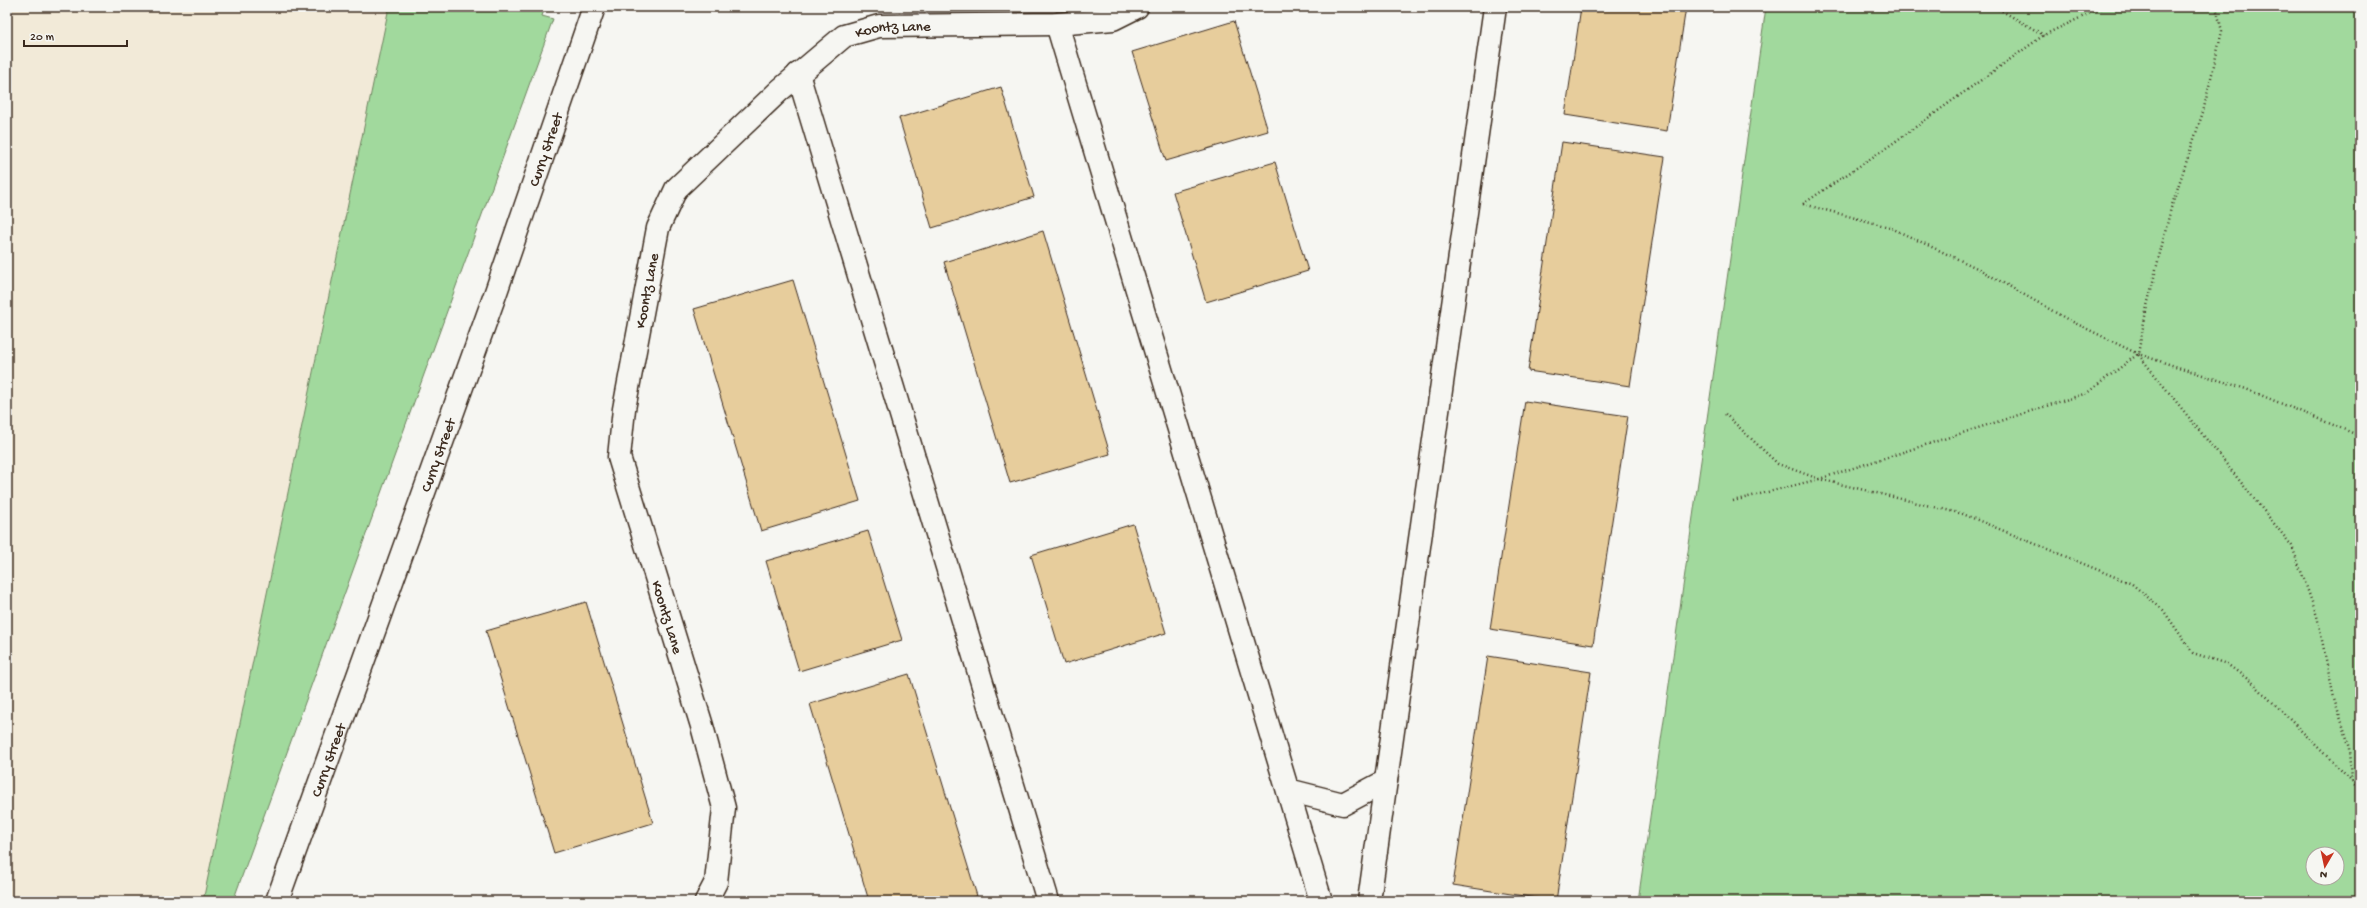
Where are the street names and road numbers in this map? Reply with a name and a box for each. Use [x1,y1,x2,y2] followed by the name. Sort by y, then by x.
[854,18,931,43] street label: Koontz Lane
[526,109,569,189] street label: Curry Street
[632,252,664,330] street label: Koontz Lane
[418,415,461,495] street label: Curry Street
[646,579,686,657] street label: Koontz Lane
[308,720,352,800] street label: Curry Street

